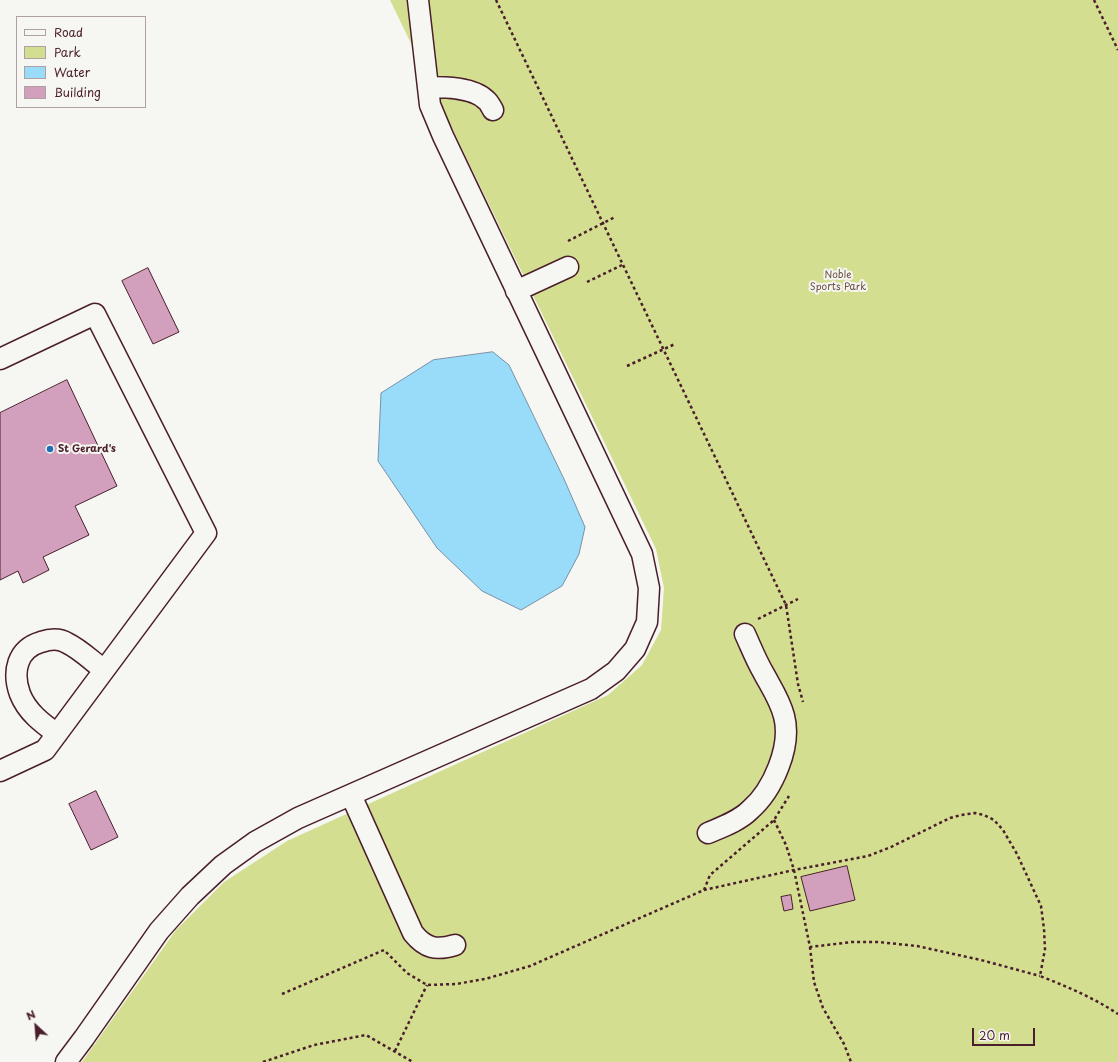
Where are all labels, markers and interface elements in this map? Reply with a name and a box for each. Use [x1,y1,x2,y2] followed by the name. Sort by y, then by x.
[16,16,146,108] legend
[54,23,83,41] text: Road
[54,43,81,61] text: Park
[54,63,90,81] text: Water
[54,83,101,101] text: Building
[810,269,866,292] park label: Noble Sports Park
[58,443,116,455] place label: St Gerard's
[45,444,55,454] marker: St Gerard's
[23,1005,38,1024] text: N
[16,1006,56,1046] north arrow
[974,1020,1037,1046] scale bar
[979,1026,1010,1044] text: 20 m

